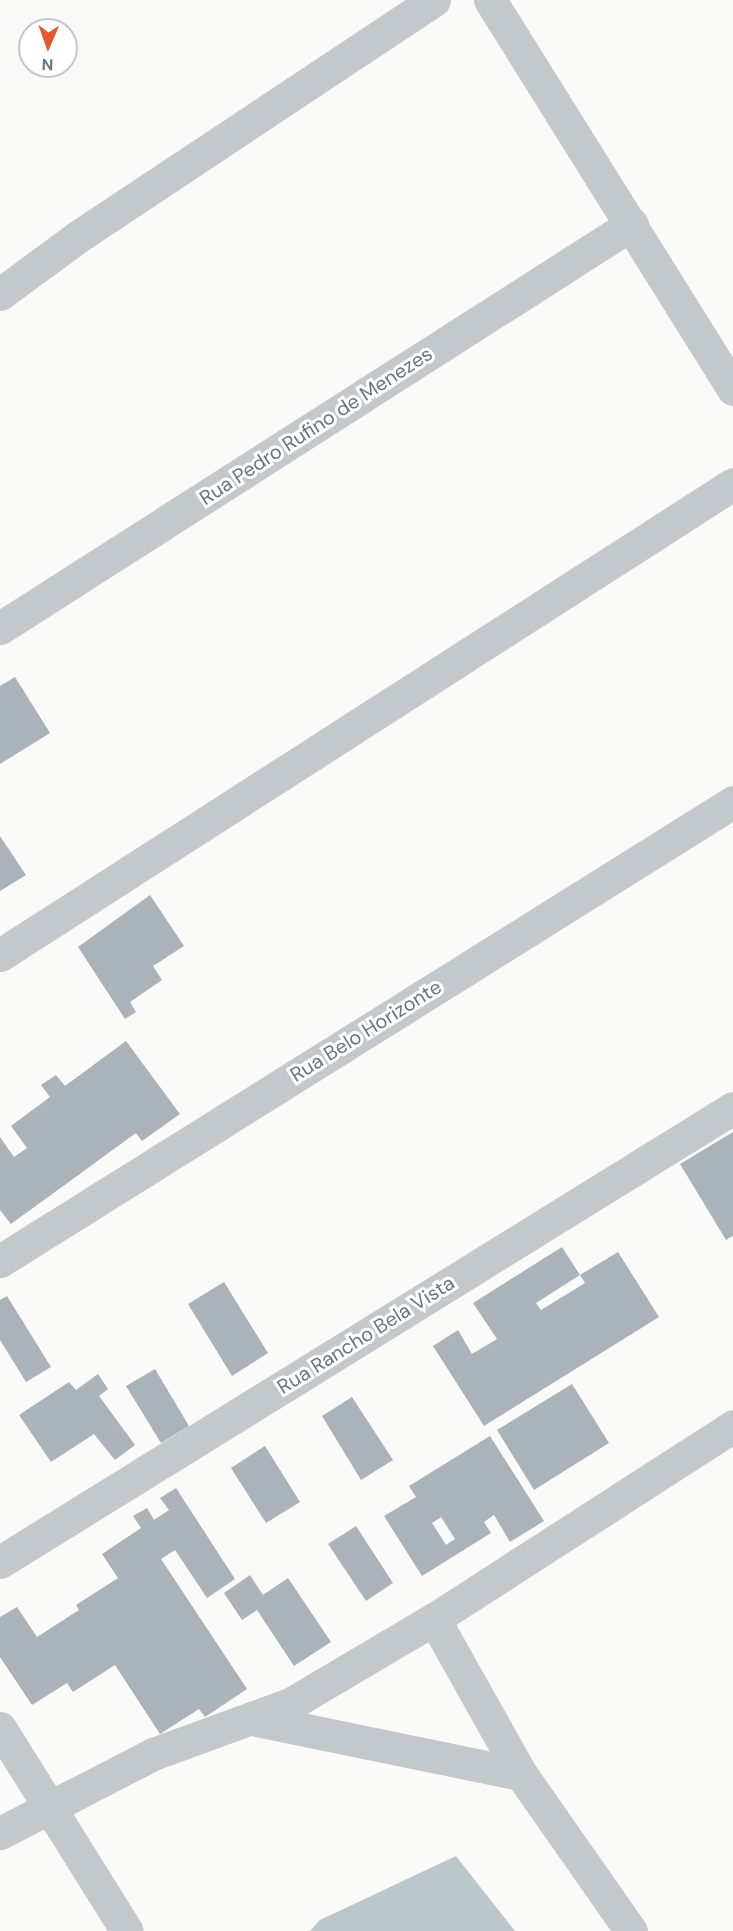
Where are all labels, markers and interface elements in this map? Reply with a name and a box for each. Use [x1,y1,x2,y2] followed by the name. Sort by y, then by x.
[18,18,78,78] north arrow
[41,54,54,75] text: N
[195,342,437,510] street label: Rua Pedro Rufino de Menezes
[286,975,446,1087] street label: Rua Belo Horizonte
[273,1271,459,1399] street label: Rua Rancho Bela Vista

